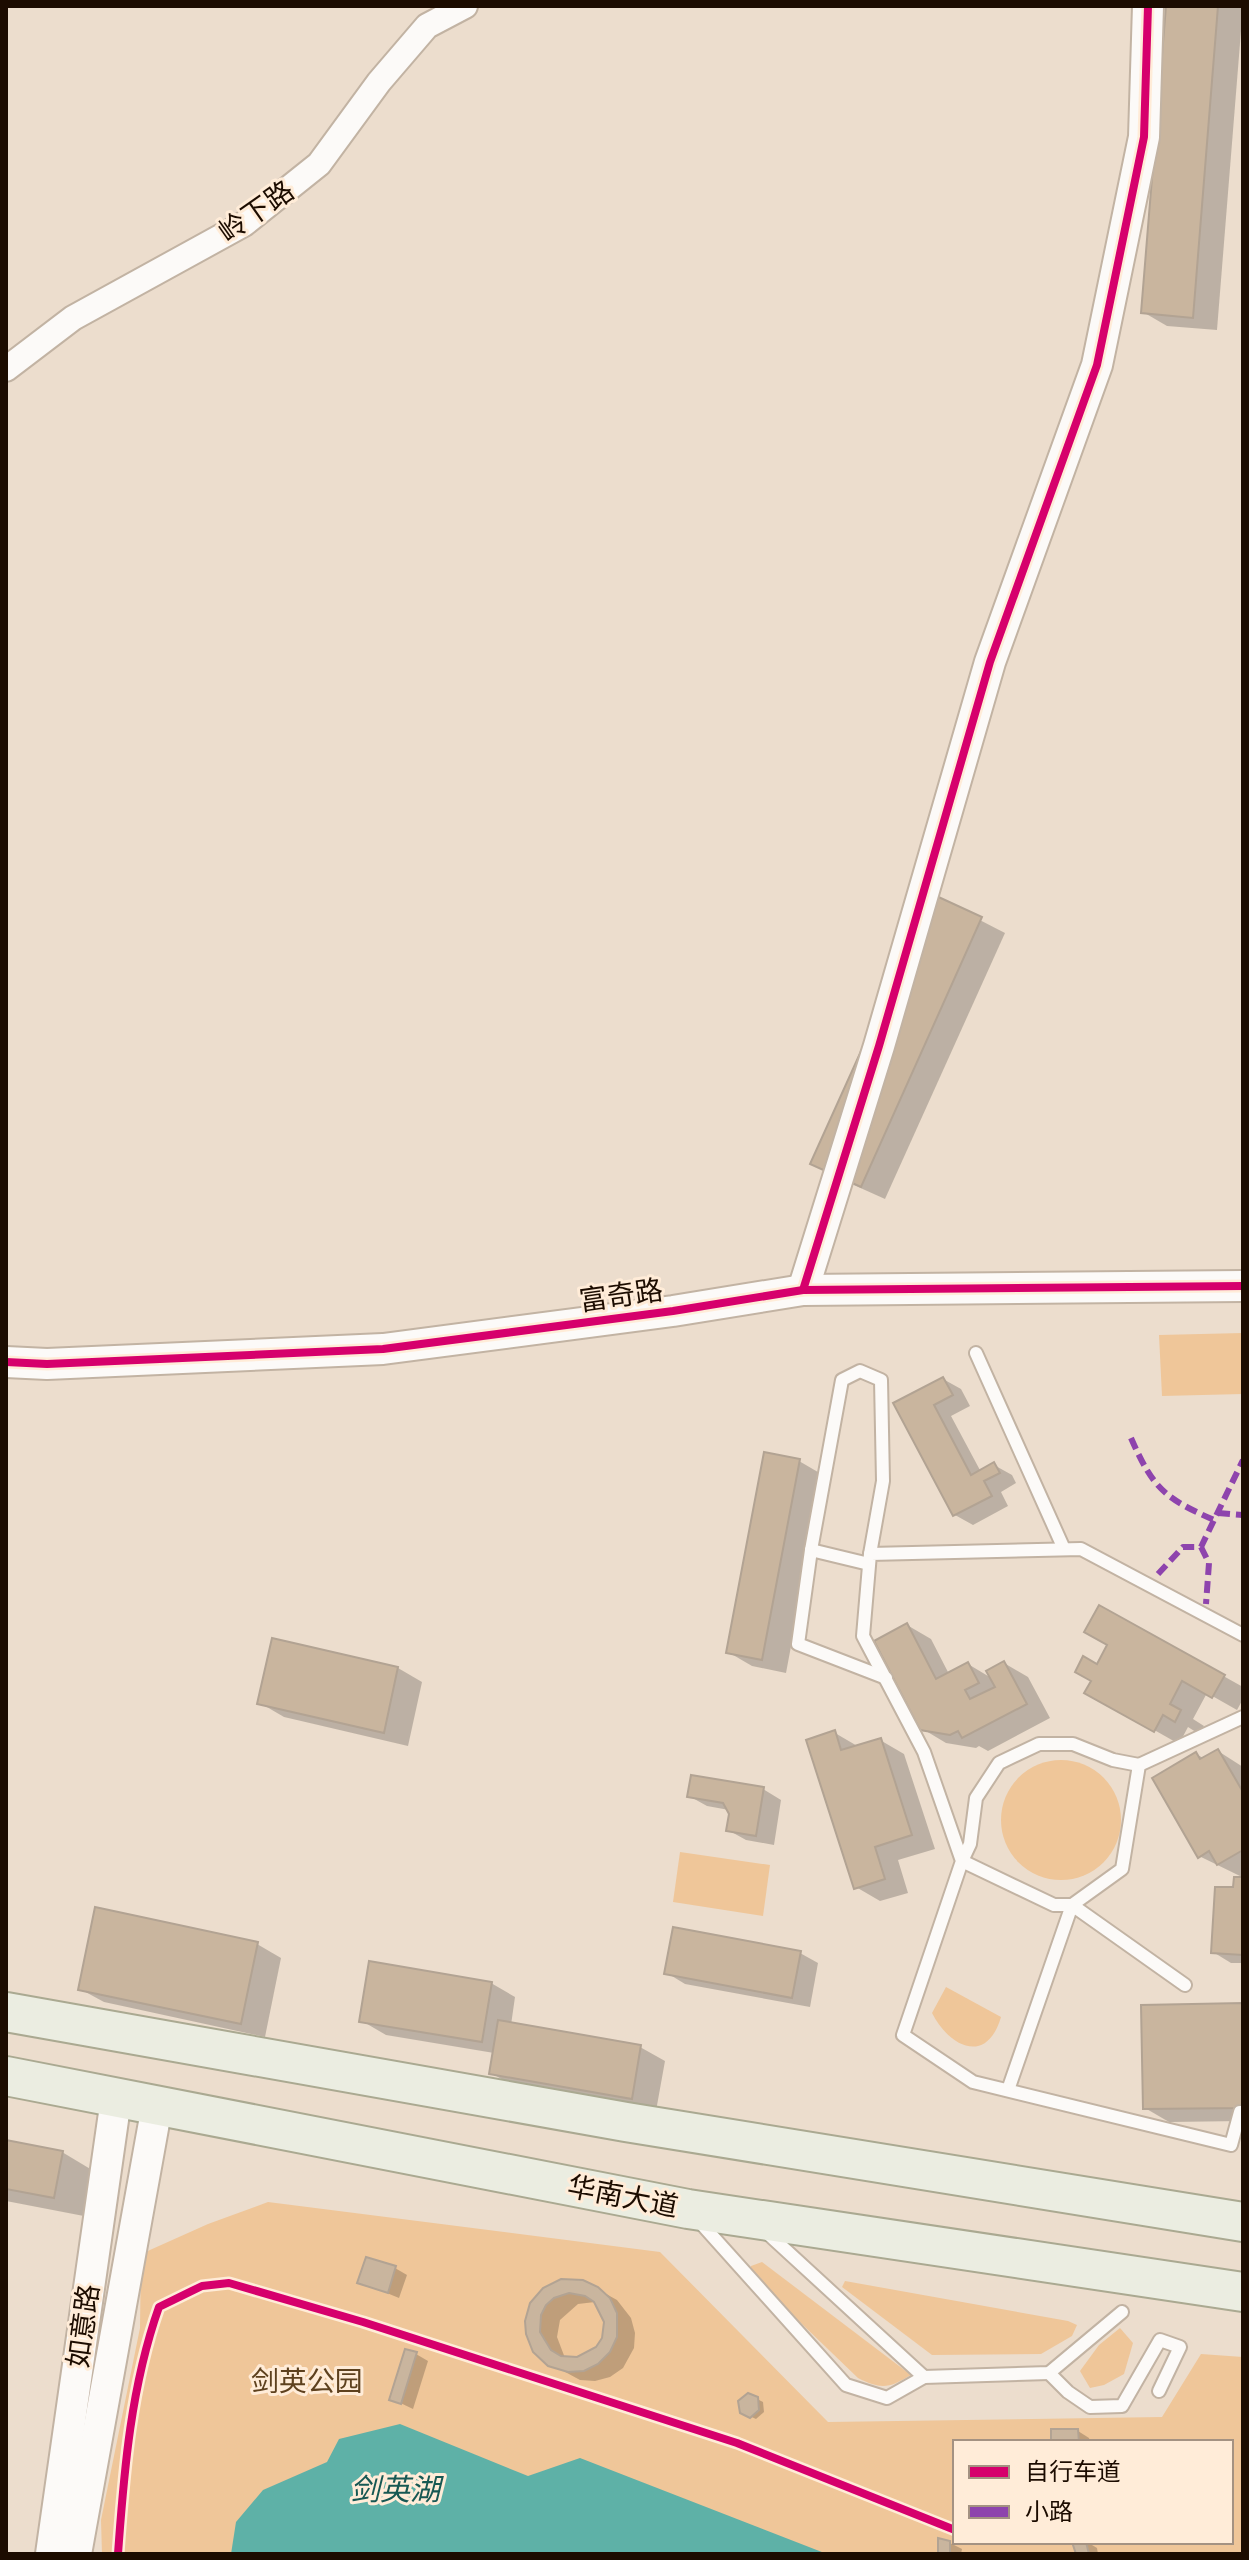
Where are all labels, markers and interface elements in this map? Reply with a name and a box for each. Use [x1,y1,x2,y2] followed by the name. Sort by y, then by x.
[212,174,300,249] street label: 岭下路
[577,1273,665,1318] street label: 富奇路
[565,2170,681,2223] street label: 华南大道
[61,2282,106,2370] street label: 如意路
[251,2365,363,2398] park label: 剑英公园
[953,2440,1233,2544] legend
[1025,2458,1121,2486] text: 自行车道
[350,2472,444,2507] water label: 剑英湖
[1025,2498,1073,2526] text: 小路

